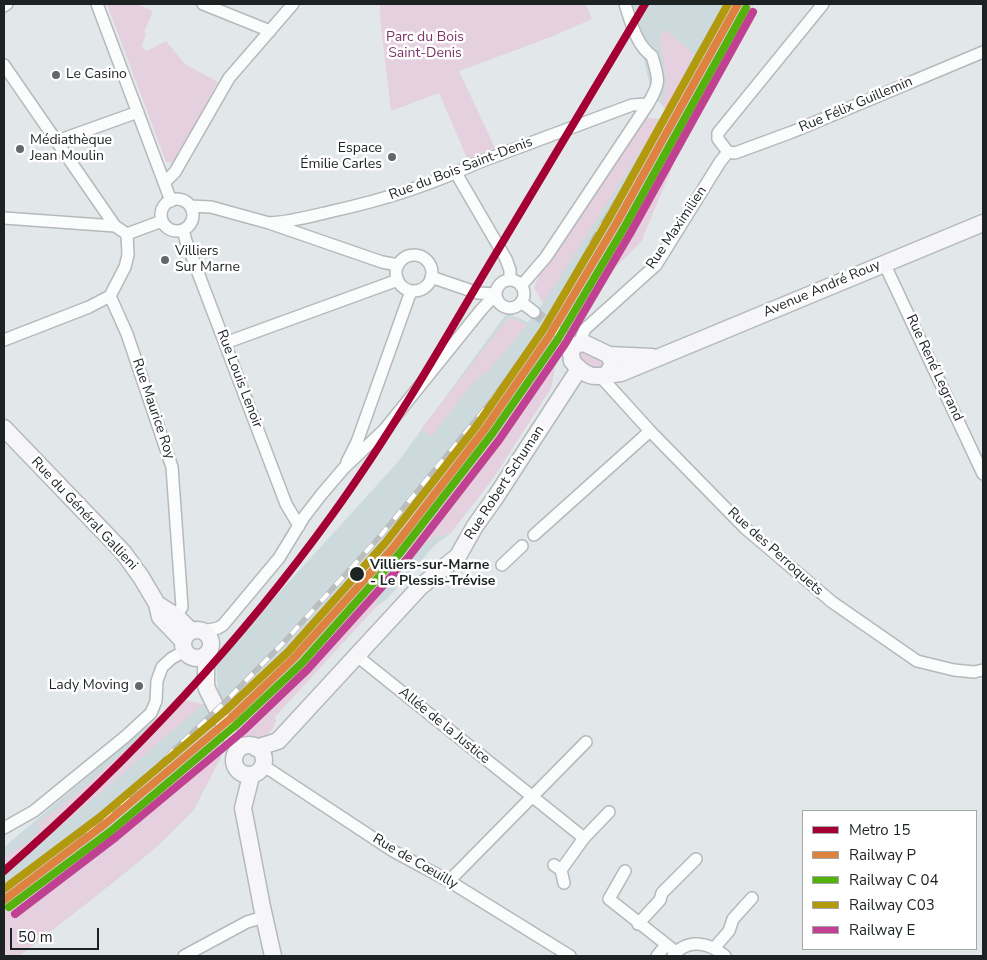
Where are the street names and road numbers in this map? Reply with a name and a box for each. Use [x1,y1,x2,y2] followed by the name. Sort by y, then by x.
[797,74,915,136] street label: Rue Félix Guillemin
[387,134,535,204] street label: Rue du Bois Saint-Denis
[643,183,711,273] street label: Rue Maximilien
[761,257,883,321] street label: Avenue André Rouy
[902,312,966,424] street label: Rue René Legrand
[213,327,265,431] street label: Rue Louis Lenoir
[128,357,178,461] street label: Rue Maurice Roy
[462,423,548,543] street label: Rue Robert Schuman
[27,454,141,574] street label: Rue du Général Gallieni
[724,505,826,599] street label: Rue des Perroquets
[395,684,493,768] street label: Allée de la Justice
[369,831,461,893] street label: Rue de Cœuilly

